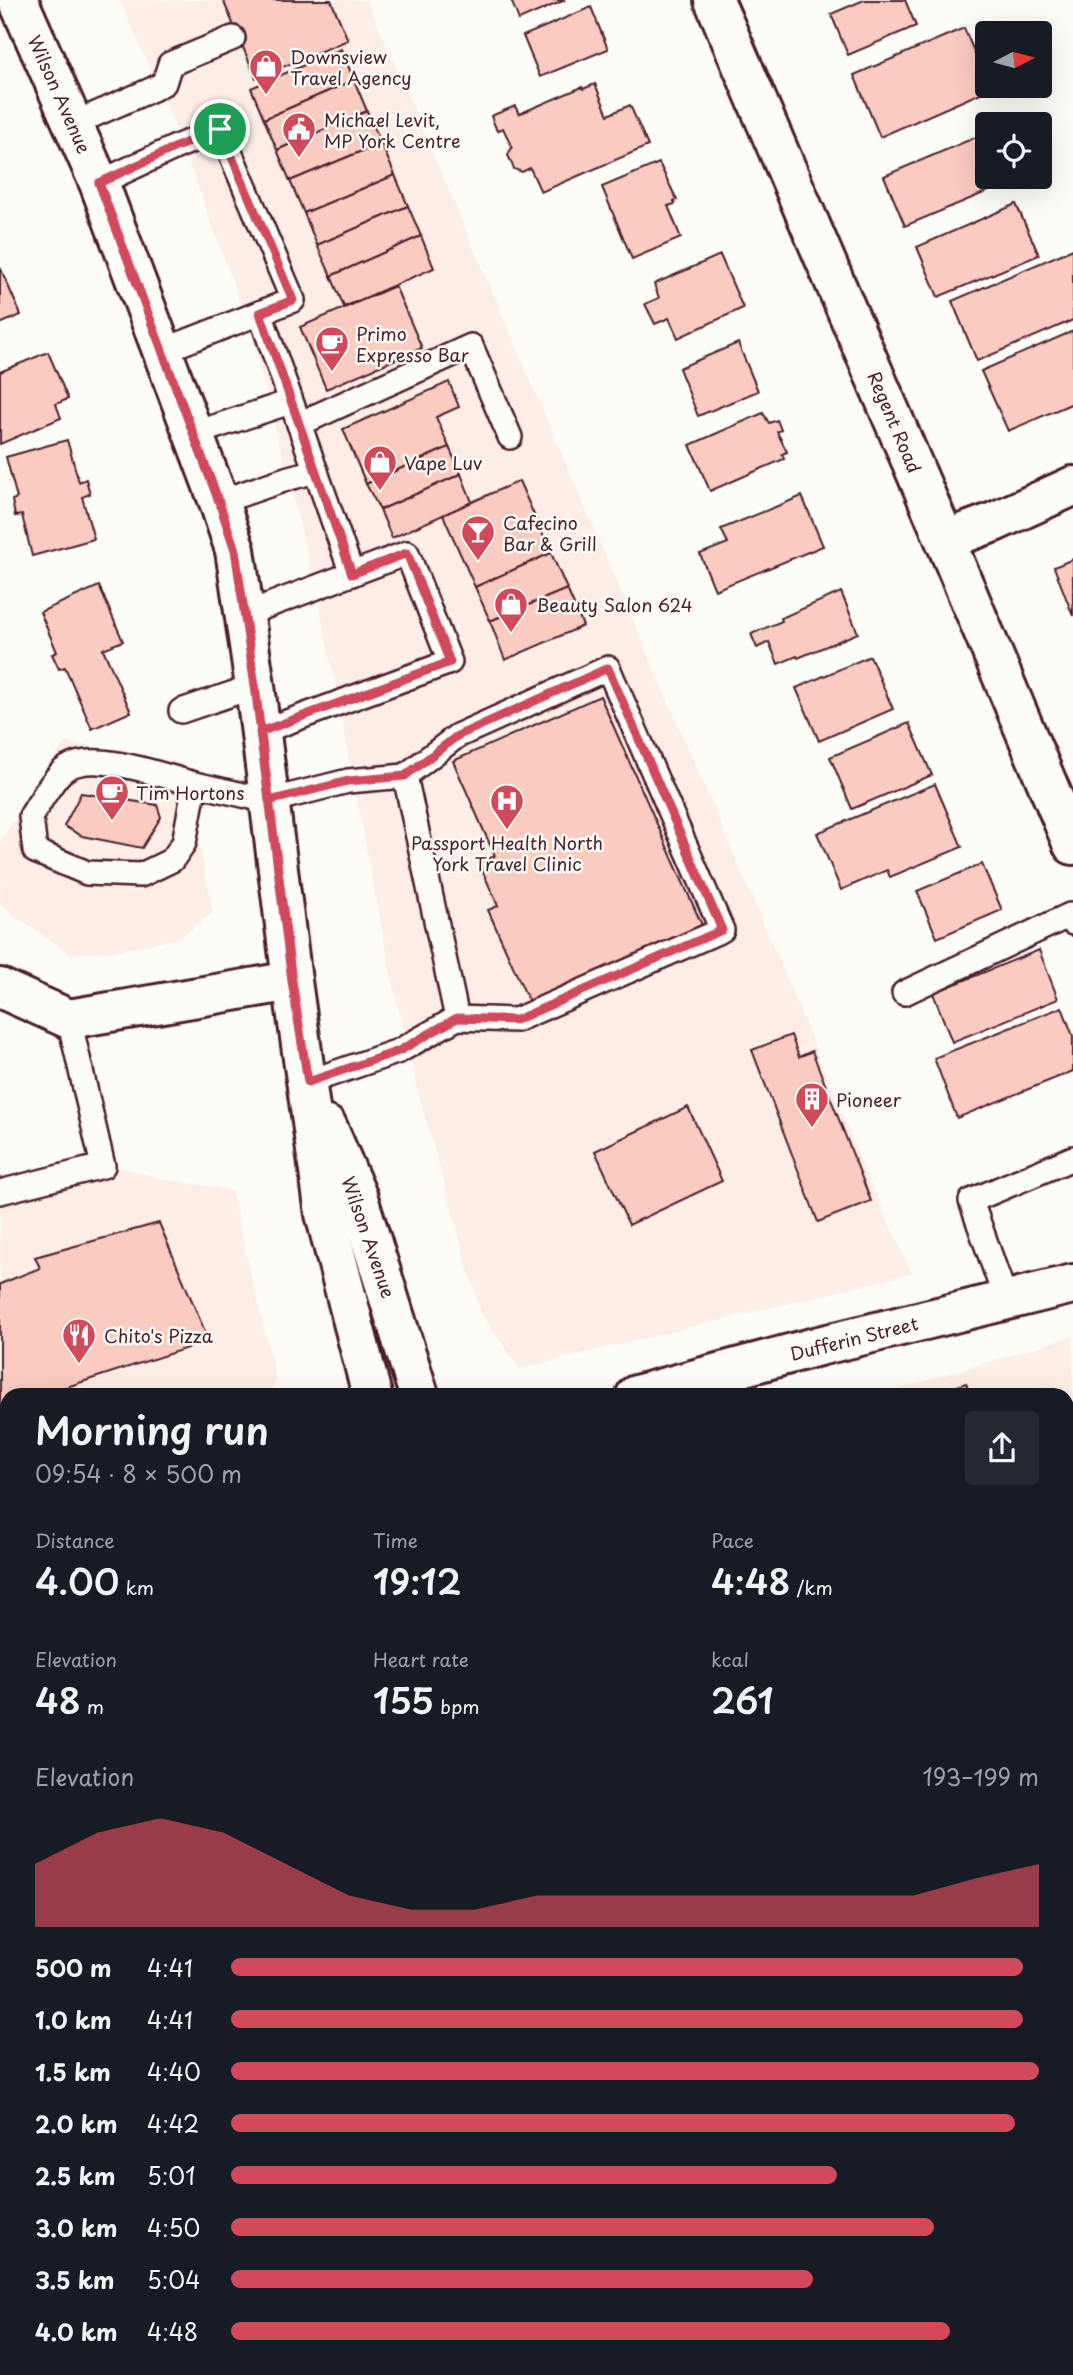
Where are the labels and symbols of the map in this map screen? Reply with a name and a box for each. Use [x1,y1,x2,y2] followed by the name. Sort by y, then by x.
[975,21,1052,98] north arrow
[22,30,98,158] street label: Wilson Avenue
[290,43,412,91] place label: Downsview Travel Agency
[247,47,285,96] shop icon: Downsview Travel Agency
[190,99,250,159] pin
[324,106,460,154] place label: Michael Levit, MP York Centre
[280,110,318,159] public building icon: Michael Levit, MP York Centre
[356,320,470,368] place label: Primo Expresso Bar
[313,324,351,373] cafe icon: Primo Expresso Bar
[861,367,929,477] street label: Regent Road
[361,443,399,492] shop icon: Vape Luv
[404,449,482,476] place label: Vape Luv
[503,509,597,557] place label: Cafecino Bar & Grill
[459,513,497,562] bar icon: Cafecino Bar & Grill
[492,585,530,634] shop icon: Beauty Salon 624
[536,591,693,618] place label: Beauty Salon 624
[93,773,131,822] cafe icon: Tim Hortons
[136,779,244,806] place label: Tim Hortons
[488,782,526,831] hospital icon: Passport Health North York Travel Clinic
[411,829,603,877] place label: Passport Health North York Travel Clinic
[793,1080,831,1129] building icon: Pioneer
[836,1086,902,1113] place label: Pioneer
[336,1172,403,1302] street label: Wilson Avenue
[787,1309,921,1367] street label: Dufferin Street
[60,1316,98,1365] restaurant icon: Chito's Pizza
[104,1322,214,1349] place label: Chito's Pizza

